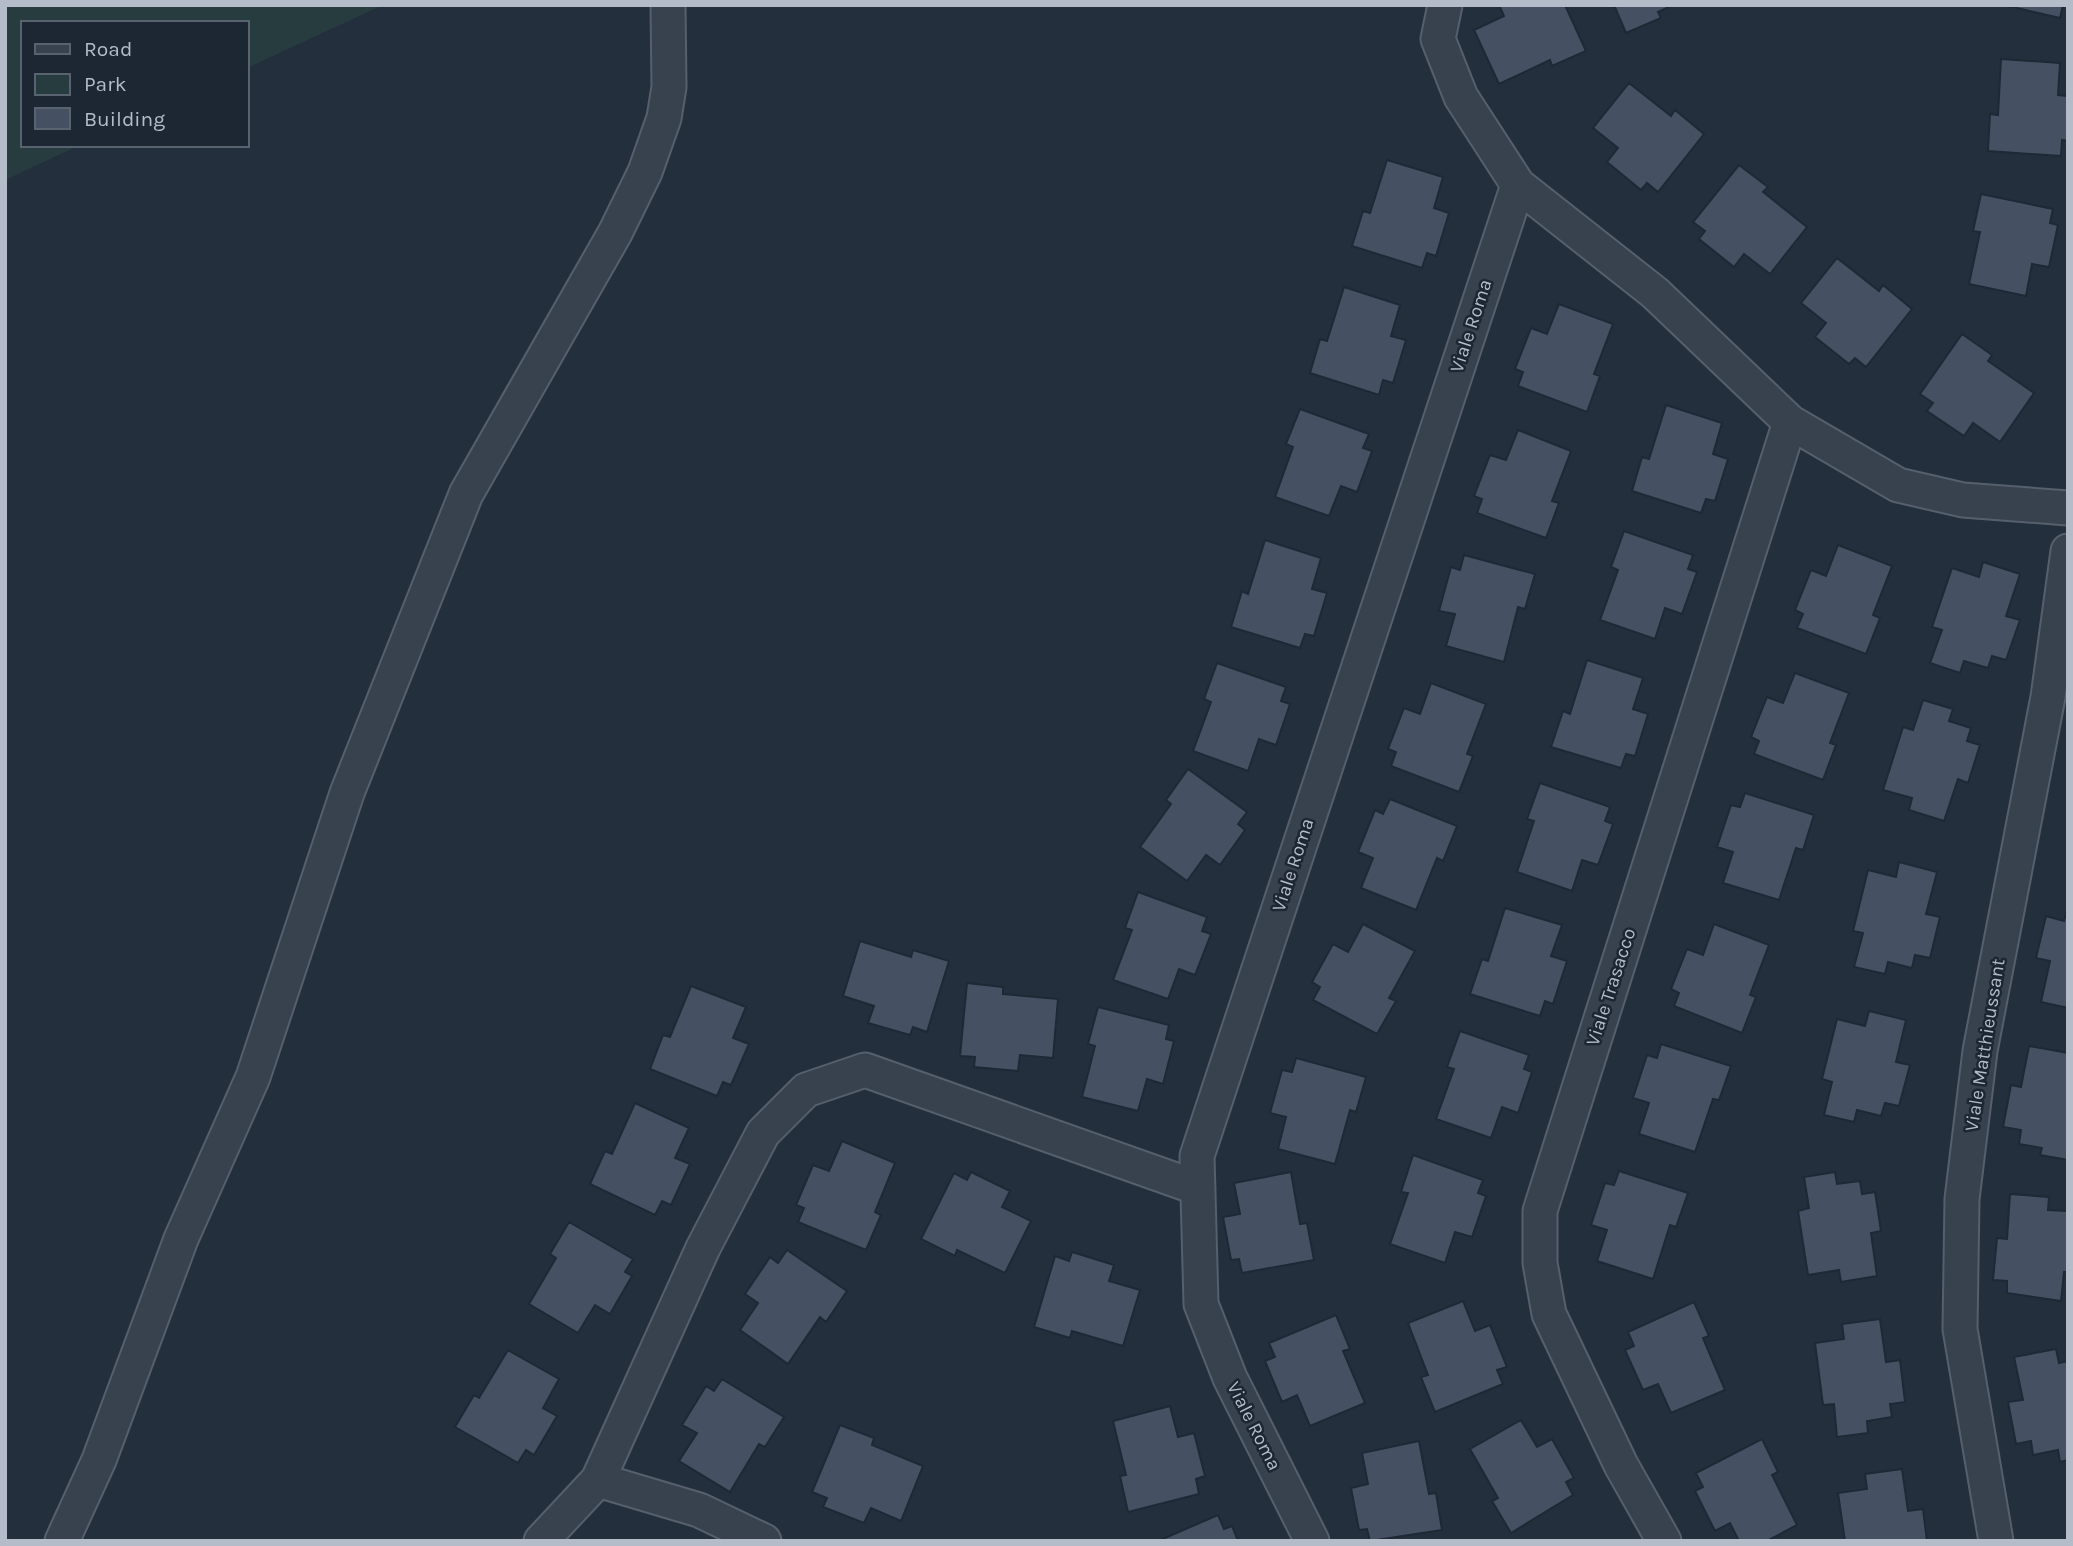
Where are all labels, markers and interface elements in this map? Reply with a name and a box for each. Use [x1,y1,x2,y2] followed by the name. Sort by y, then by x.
[21,21,248,147] legend
[84,37,132,61] text: Road
[84,72,127,96] text: Park
[84,107,165,131] text: Building
[1446,277,1496,375] street label: Viale Roma
[1268,816,1318,914] street label: Viale Roma
[1582,925,1640,1049] street label: Viale Trasacco
[1960,957,2010,1133] street label: Viale Matthieussant
[1222,1378,1286,1474] street label: Viale Roma

